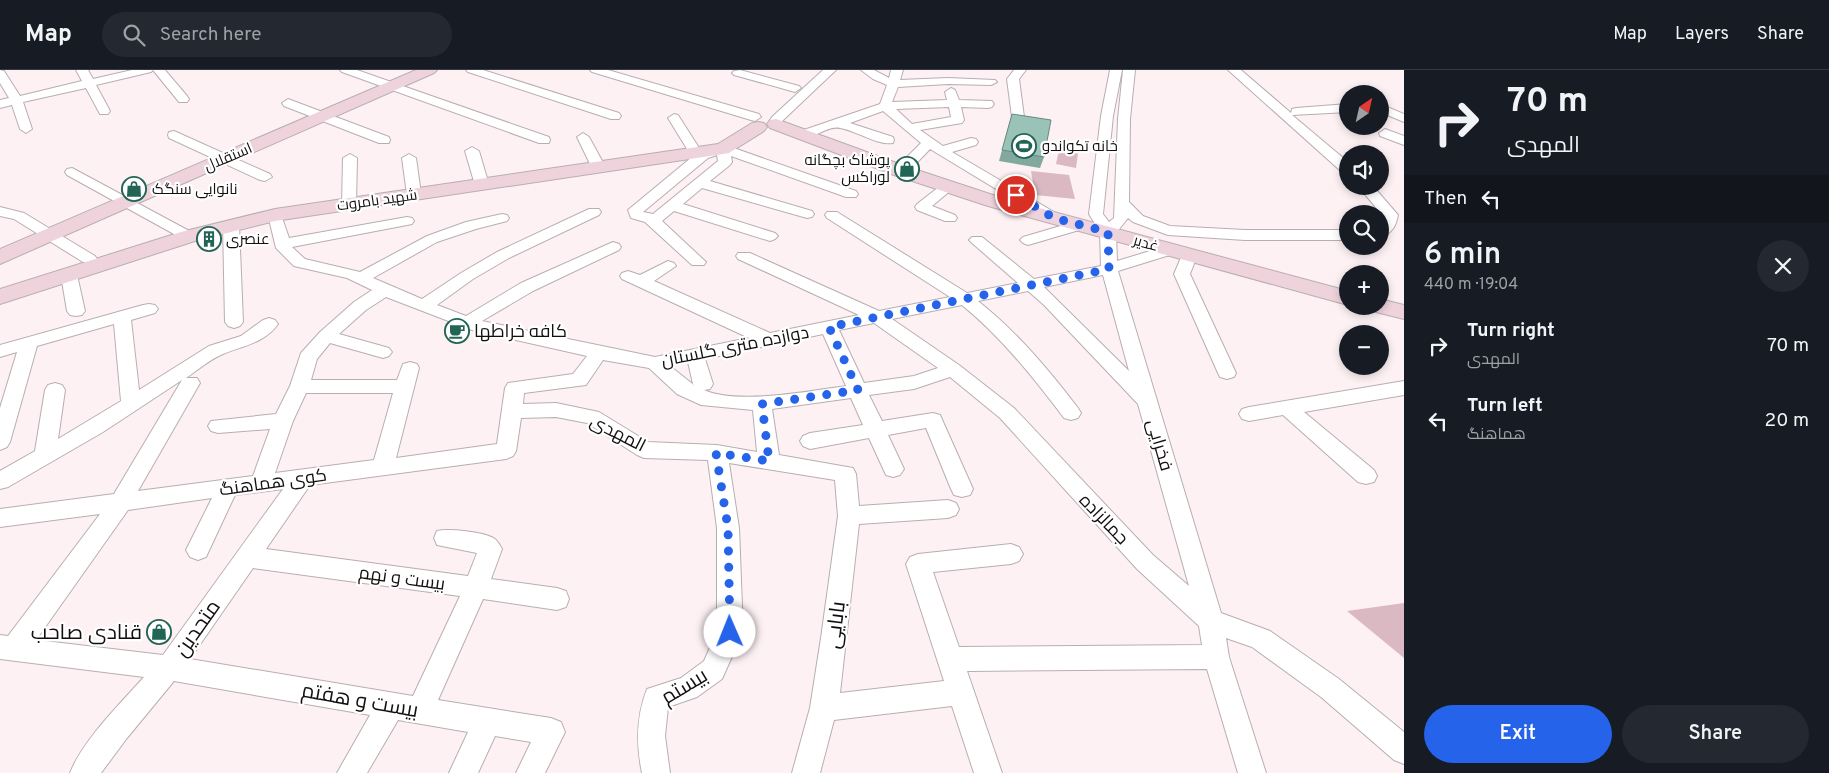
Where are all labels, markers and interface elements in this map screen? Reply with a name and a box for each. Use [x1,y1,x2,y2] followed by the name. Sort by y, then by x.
[102,12,452,57] search box
[25,20,72,50] text: Map
[120,21,148,49] icon: search
[160,23,261,47] text: Search here
[1613,23,1647,46] text: Map
[1675,23,1729,46] text: Layers
[1757,23,1804,46] text: Share
[1507,80,1588,124] text: 70 m
[1339,85,1389,135] north arrow
[1339,85,1389,375] map controls
[1424,90,1489,155] icon: right
[1011,133,1037,159] sports icon: خانه تکواندو
[1507,133,1580,160] text: المهدی
[1042,138,1118,157] place label: خانه تکواندو
[202,140,256,177] street label: استقلال
[1339,145,1389,195] button: sound
[804,152,890,188] place label: پوشاک بچگانه لوراکس
[894,156,920,182] shop icon: پوشاک بچگانه لوراکس
[995,174,1037,216] pin
[121,176,147,202] shop icon: نانوایی سنگک
[152,181,238,200] place label: نانوایی سنگک
[1002,181,1030,209] icon: arrive
[1477,185,1505,213] icon: left
[336,186,419,217] street label: شهید بامروت
[1424,187,1467,211] text: Then
[1339,205,1389,255] button: search
[196,226,222,252] building icon: عنصری
[226,231,270,250] place label: عنصری
[1130,232,1160,257] street label: غدیر
[1424,237,1501,274] text: 6 min
[1757,240,1809,292] button: close
[1339,265,1389,315] button: +
[1424,275,1518,295] text: 440 m · 19:04
[444,318,470,344] cafe icon: کافه خراطها
[1467,319,1555,343] text: Turn right
[474,321,567,344] place label: کافه خراطها
[660,322,811,373] street label: دوازده متری گلستان
[1339,325,1389,375] button: −
[1424,332,1452,360] icon: right
[1767,334,1809,358] text: 70 m
[1467,350,1520,370] text: المهدی
[1467,394,1543,418] text: Turn left
[1424,407,1452,435] icon: left
[1765,409,1809,433] text: 20 m
[586,411,649,458] street label: المهدی
[1140,417,1177,474] street label: فخرایی
[1467,425,1526,445] text: هماهنگ
[218,465,328,502] street label: کوی هماهنگ
[1073,490,1133,550] street label: جمالزاده
[357,562,447,597] street label: بیست و نهم
[169,595,228,663] street label: متحدین
[820,600,853,651] street label: بابایی
[703,605,755,657] position arrow
[146,619,172,645] shop icon: قنادی صاحب
[31,620,142,647] place label: قنادی صاحب
[656,663,713,712] street label: بیستم
[299,678,420,725] street label: بیست و هفتم
[1424,705,1612,763] button: Exit
[1622,705,1809,763] button: Share

